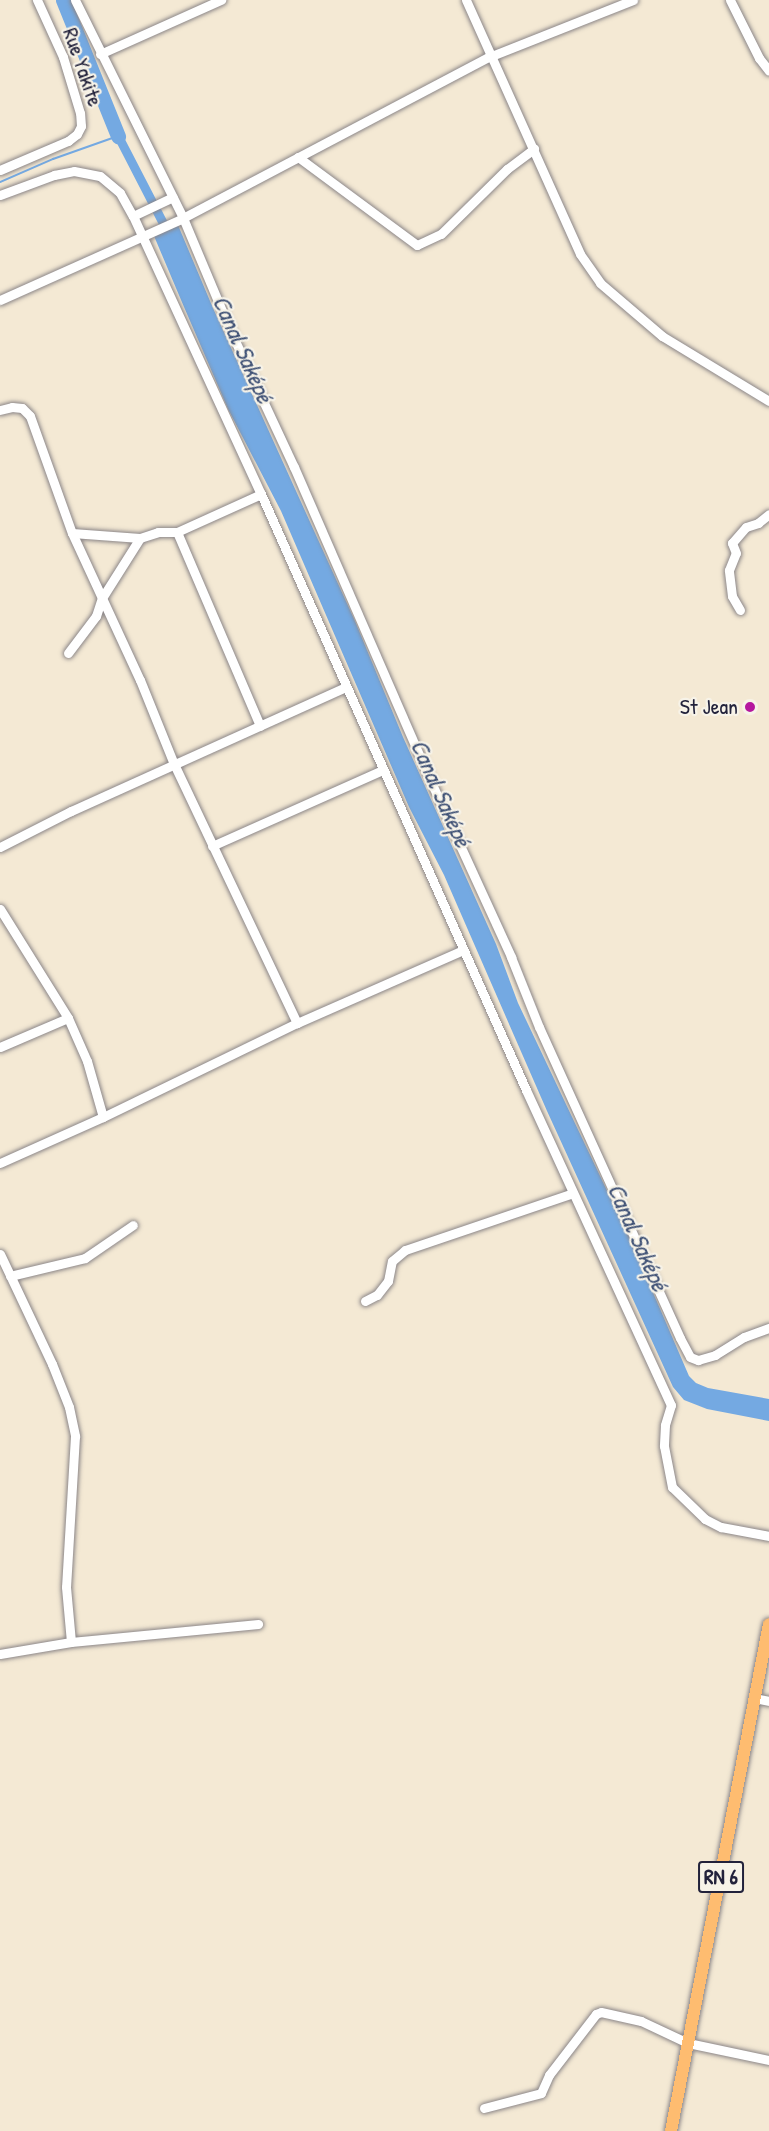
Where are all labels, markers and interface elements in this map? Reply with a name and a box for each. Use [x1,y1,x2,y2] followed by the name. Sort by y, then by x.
[57,24,109,110] street label: Rue Yakite
[207,291,279,407] water label: Canal Saképé
[680,694,738,720] place label: St Jean
[743,700,757,714] marker: St Jean
[405,735,477,851] water label: Canal Saképé
[602,1179,674,1295] water label: Canal Saképé
[697,1859,745,1895] road number: RN 6

